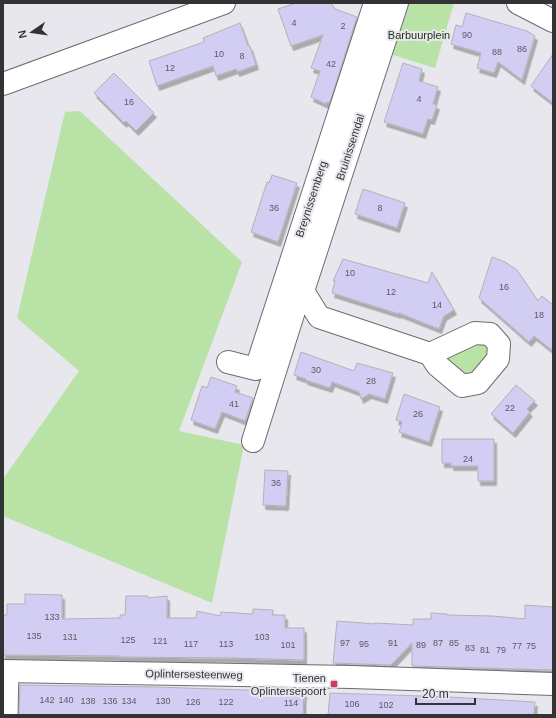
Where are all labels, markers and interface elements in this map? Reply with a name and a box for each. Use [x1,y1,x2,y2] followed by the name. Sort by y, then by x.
[12,12,52,52] north arrow
[291,18,297,28] house number: 4
[340,21,346,31] house number: 2
[16,29,29,39] text: N
[388,29,450,41] park label: Barbuurplein
[462,30,472,40] house number: 90
[517,44,527,54] house number: 86
[492,47,502,57] house number: 88
[214,49,224,59] house number: 10
[239,51,245,61] house number: 8
[326,59,336,69] house number: 42
[165,63,175,73] house number: 12
[416,94,422,104] house number: 4
[124,97,134,107] house number: 16
[334,112,366,182] street label: Bruinissemdal
[293,159,329,239] street label: Breynissemberg
[269,203,279,213] house number: 36
[377,203,383,213] house number: 8
[345,268,355,278] house number: 10
[499,282,509,292] house number: 16
[386,287,396,297] house number: 12
[432,300,442,310] house number: 14
[534,310,544,320] house number: 18
[311,365,321,375] house number: 30
[366,376,376,386] house number: 28
[229,399,239,409] house number: 41
[505,403,515,413] house number: 22
[413,409,423,419] house number: 26
[463,454,473,464] house number: 24
[271,478,281,488] house number: 36
[44,612,60,622] house number: 133
[26,631,42,641] house number: 135
[62,632,78,642] house number: 131
[254,632,270,642] house number: 103
[120,635,136,645] house number: 125
[152,636,168,646] house number: 121
[340,638,350,648] house number: 97
[388,638,398,648] house number: 91
[433,638,443,648] house number: 87
[449,638,459,648] house number: 85
[184,639,198,649] house number: 117
[219,639,233,649] house number: 113
[359,639,369,649] house number: 95
[280,640,296,650] house number: 101
[416,640,426,650] house number: 89
[512,641,522,651] house number: 77
[526,641,536,651] house number: 75
[465,643,475,653] house number: 83
[480,645,490,655] house number: 81
[496,645,506,655] house number: 79
[145,667,243,681] street label: Oplintersesteenweg
[251,672,326,697] place label: Tienen Oplintersepoort
[329,679,339,689] marker: Tienen Oplintersepoort
[416,680,475,706] scale bar
[422,687,449,701] text: 20 m
[39,695,55,705] house number: 142
[58,695,74,705] house number: 140
[80,696,96,706] house number: 138
[102,696,118,706] house number: 136
[121,696,137,706] house number: 134
[155,696,171,706] house number: 130
[185,697,201,707] house number: 126
[218,697,234,707] house number: 122
[284,698,298,708] house number: 114
[344,699,360,709] house number: 106
[378,700,394,710] house number: 102

